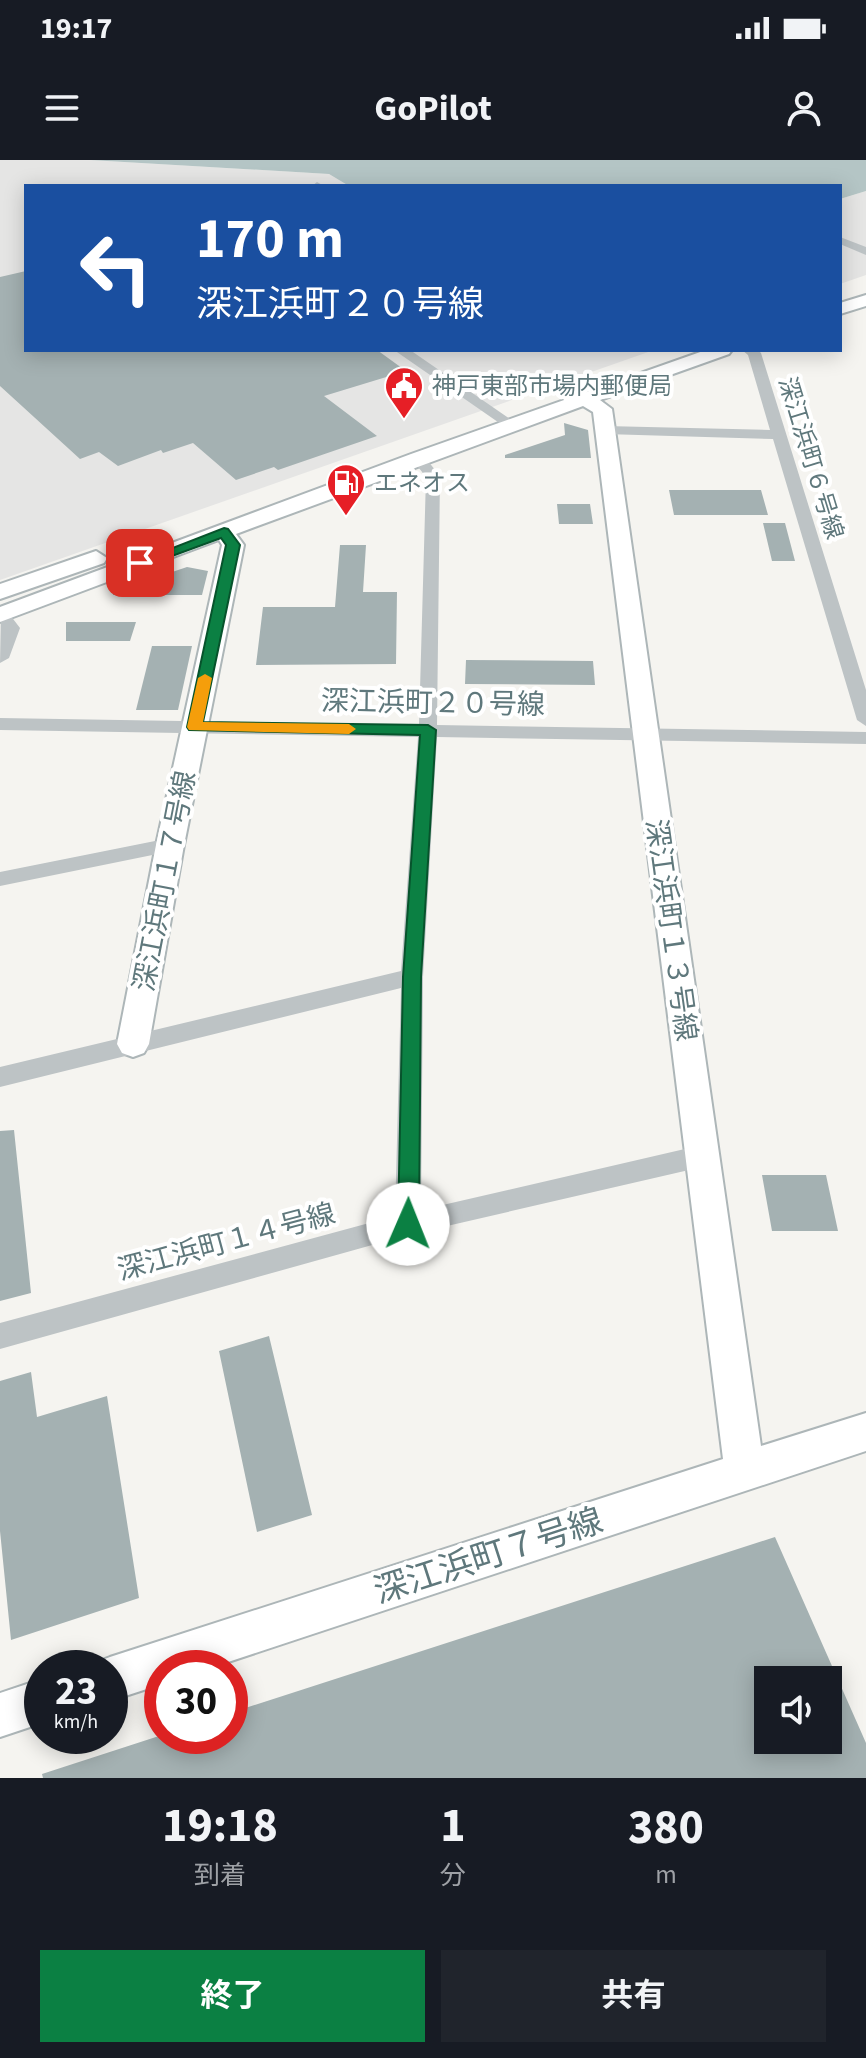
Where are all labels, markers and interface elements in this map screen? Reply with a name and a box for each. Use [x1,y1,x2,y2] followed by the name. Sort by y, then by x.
[40,7,112,50] text: 19:17
[374,83,492,134] text: GoPilot
[40,86,84,130] icon: menu
[782,86,826,130] icon: person
[196,200,344,279] text: 170 m
[64,216,168,320] icon: left
[196,279,484,330] text: 深江浜町２０号線
[383,365,425,420] public building icon: 神戸東部市場内郵便局
[432,369,672,404] place label: 神戸東部市場内郵便局
[769,373,852,544] street label: 深江浜町６号線
[325,462,367,517] fuel station icon: エネオス
[374,466,470,501] place label: エネオス
[106,529,174,597] pin
[118,541,162,585] icon: arrive
[321,681,545,725] street label: 深江浜町２０号線
[124,767,206,995] street label: 深江浜町１７号線
[636,816,706,1044] street label: 深江浜町１３号線
[366,1182,450,1266] position arrow
[113,1194,340,1290] street label: 深江浜町１４号線
[368,1496,609,1617] street label: 深江浜町７号線
[144,1650,248,1754] speed limit sign: 30
[55,1663,97,1720] text: 23
[754,1666,842,1754] map controls
[754,1666,842,1754] button: sound
[54,1708,98,1736] text: km/h
[162,1792,278,1860] text: 19:18
[440,1792,466,1860] text: 1
[628,1794,704,1862] text: 380
[655,1856,677,1893] text: m
[194,1857,246,1894] text: 到着
[440,1857,466,1894] text: 分
[40,1950,425,2042] button: 終了
[441,1950,826,2042] button: 共有

